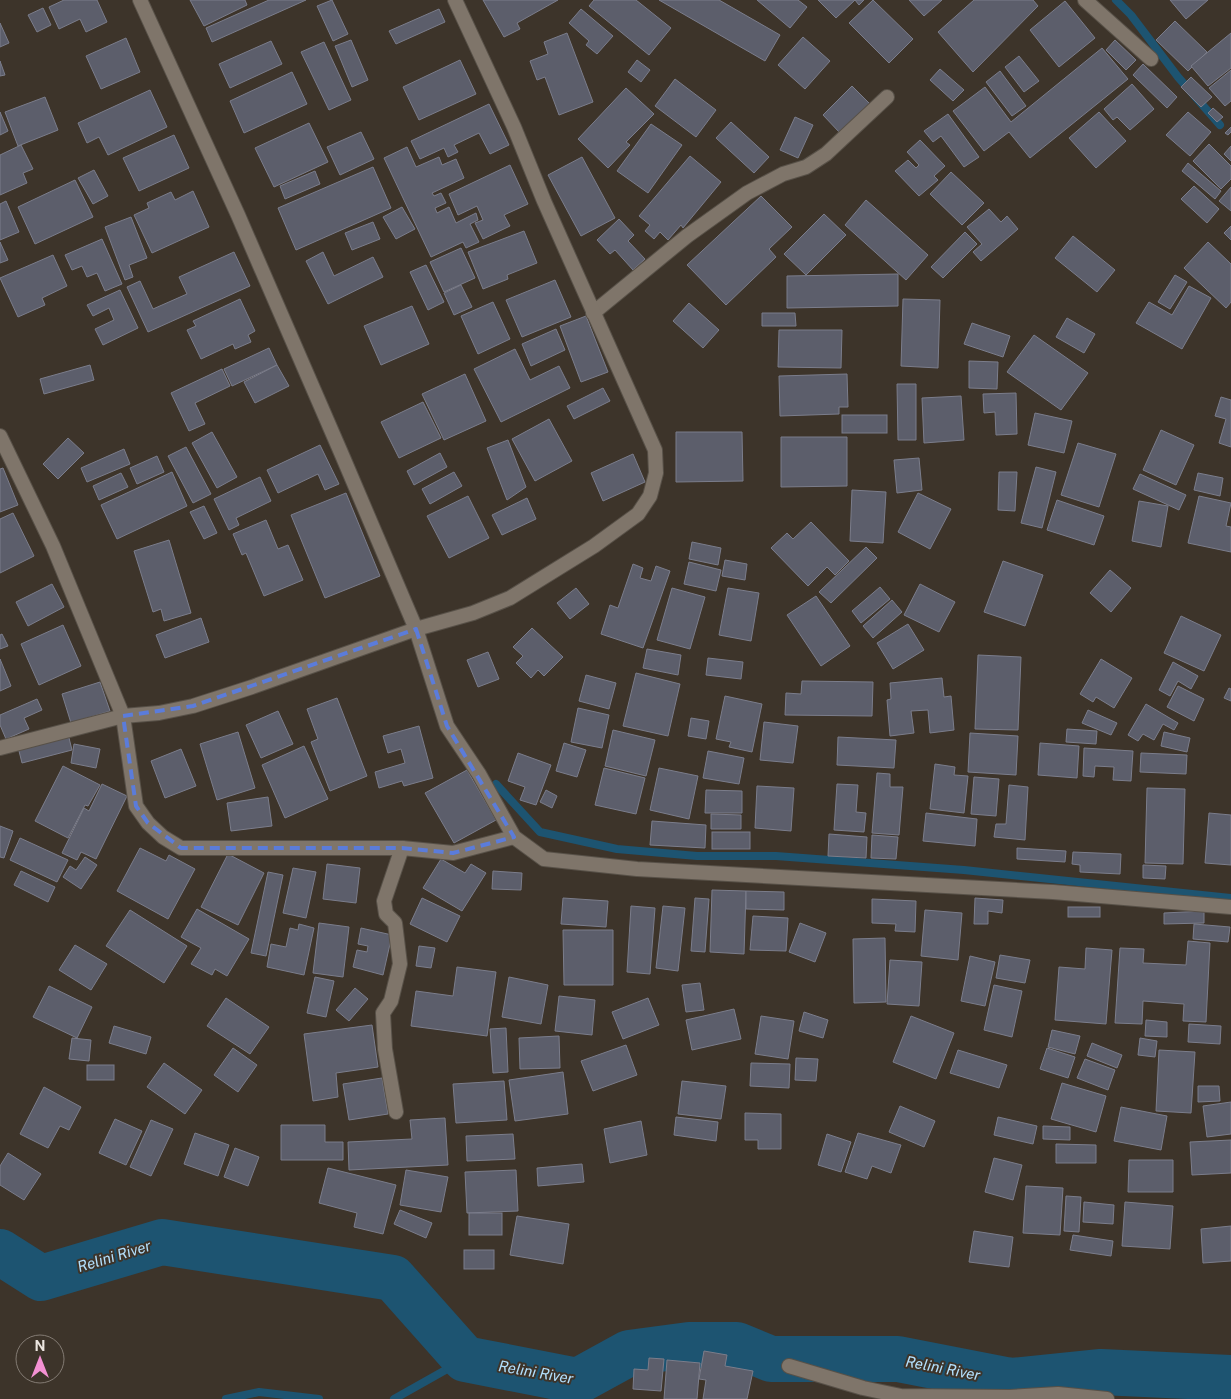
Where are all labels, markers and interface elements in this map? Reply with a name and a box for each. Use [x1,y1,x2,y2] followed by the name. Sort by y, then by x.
[75,1237,153,1275] water label: Relini River
[15,1334,65,1384] north arrow
[35,1338,45,1354] text: N
[904,1352,982,1384] water label: Relini River
[497,1357,575,1387] water label: Relini River

